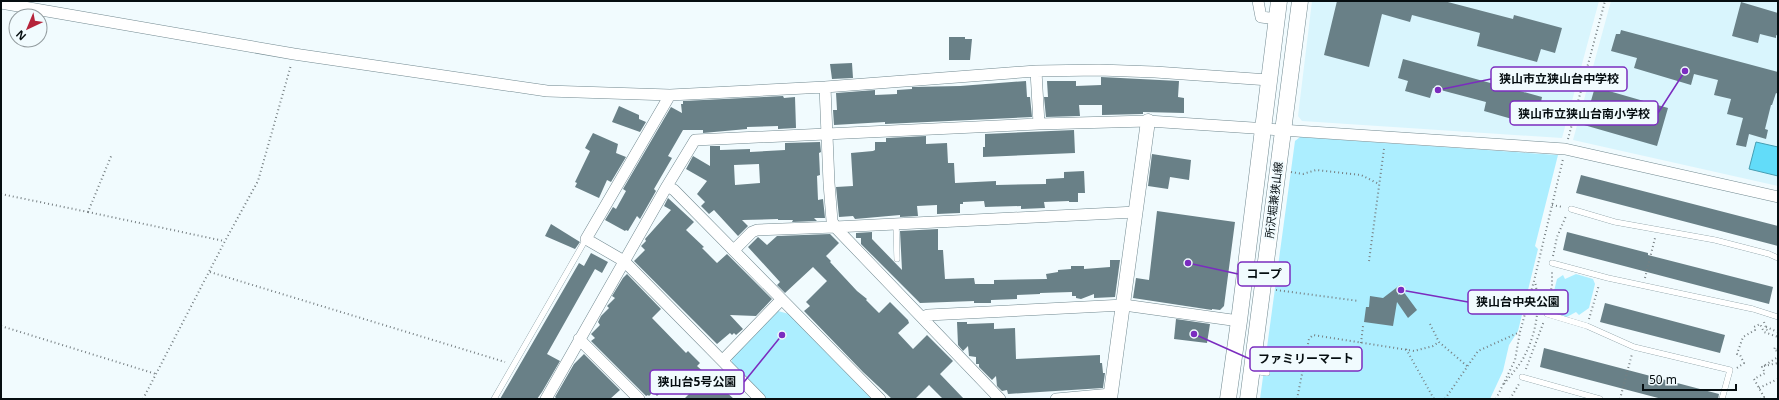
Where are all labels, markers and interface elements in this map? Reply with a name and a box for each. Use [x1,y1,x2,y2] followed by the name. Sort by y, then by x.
[8,8,48,48] north arrow
[12,27,29,44] text: N
[1491,67,1627,91] callout: 狭山市立狭山台中学校
[1499,70,1619,87] text: 狭山市立狭山台中学校
[1510,101,1658,125] callout: 狭山市立狭山台南小学校
[1518,105,1650,122] text: 狭山市立狭山台南小学校
[1261,161,1286,239] street label: 所沢堀兼狭山線
[1238,262,1290,286] callout: コープ
[1246,265,1282,282] text: コープ
[1468,290,1568,314] callout: 狭山台中央公園
[1476,293,1560,310] text: 狭山台中央公園
[1250,347,1362,371] callout: ファミリーマート
[1258,350,1354,367] text: ファミリーマート
[1643,366,1736,392] scale bar
[650,370,744,394] callout: 狭山台5号公園
[1649,371,1677,388] text: 50 m
[658,373,736,390] text: 狭山台5号公園

